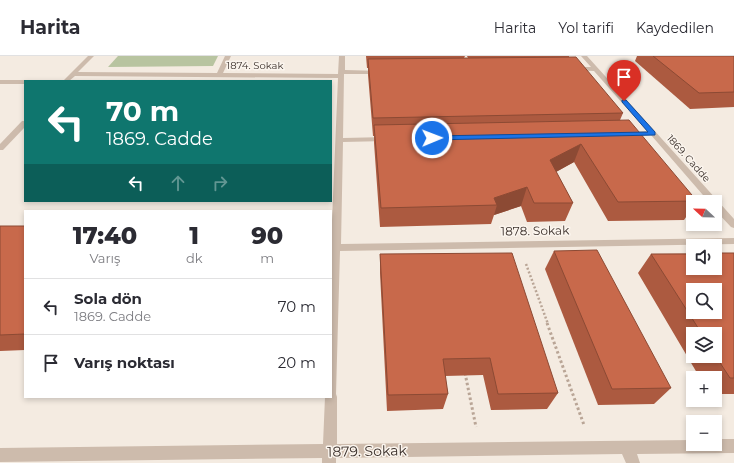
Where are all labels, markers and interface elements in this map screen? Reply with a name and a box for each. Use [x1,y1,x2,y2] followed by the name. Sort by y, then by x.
[20,16,81,39] text: Harita
[494,19,536,37] text: Harita
[558,19,614,37] text: Yol tarifi
[636,19,714,37] text: Kaydedilen
[227,59,283,72] street label: 1874. Sokak
[607,60,641,101] pin
[613,66,635,88] icon: arrive
[106,94,179,128] text: 70 m
[40,96,92,148] icon: left
[411,117,453,159] position arrow
[106,128,213,150] text: 1869. Cadde
[664,132,713,185] street label: 1869. Cadde
[125,172,147,194] icon: left
[167,172,189,194] icon: ahead
[209,172,231,194] icon: right
[686,195,722,231] north arrow
[686,195,722,451] map controls
[73,221,137,250] text: 17:40
[189,221,199,250] text: 1
[251,221,283,250] text: 90
[501,222,570,239] street label: 1878. Sokak
[686,239,722,275] button: sound
[89,250,120,266] text: Varış
[186,250,202,266] text: dk
[260,250,274,266] text: m
[686,283,722,319] button: search
[74,289,142,308] text: Sola dön
[40,296,62,318] icon: left
[278,297,316,316] text: 70 m
[74,308,151,324] text: 1869. Cadde
[686,327,722,363] button: layers
[40,352,62,374] icon: arrive
[74,353,175,372] text: Varış noktası
[278,353,316,372] text: 20 m
[686,371,722,407] button: +
[686,415,722,451] button: −
[327,441,408,461] street label: 1879. Sokak

